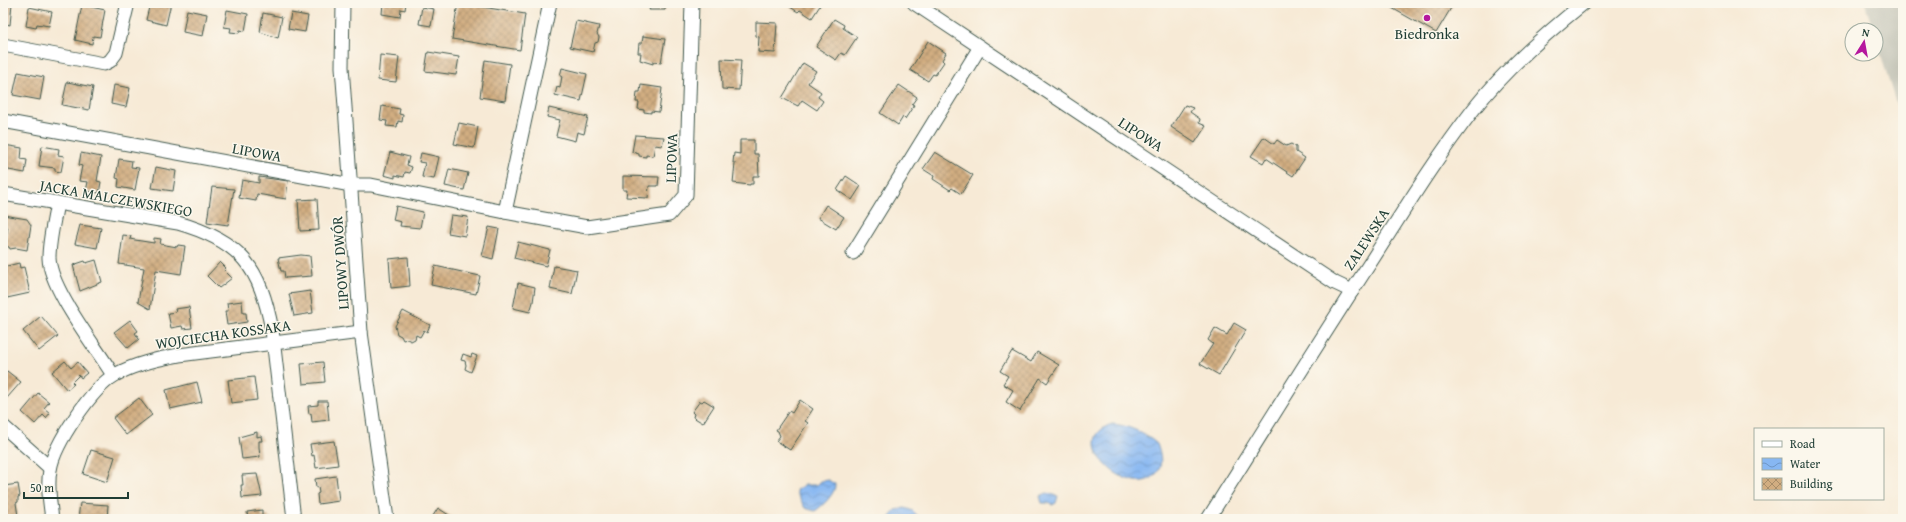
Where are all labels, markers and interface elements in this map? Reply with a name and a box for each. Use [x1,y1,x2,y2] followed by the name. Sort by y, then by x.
[1422,13,1432,23] marker: Biedronka
[1844,22,1884,62] north arrow
[1395,23,1459,44] place label: Biedronka
[1861,24,1872,41] text: N
[1114,112,1168,156] street label: LIPOWA
[660,133,682,183] street label: LIPOWA
[231,137,283,167] street label: LIPOWA
[36,174,194,222] street label: JACKA MALCZEWSKIEGO
[1338,204,1394,274] street label: ZALEWSKA
[326,215,354,310] street label: LIPOWY DWÓR
[154,314,292,354] street label: WOJCIECHA KOSSAKA
[1754,428,1884,500] legend
[1790,435,1816,452] text: Road
[1790,455,1820,472] text: Water
[24,474,128,500] scale bar
[1790,475,1833,492] text: Building
[30,479,54,496] text: 50 m

